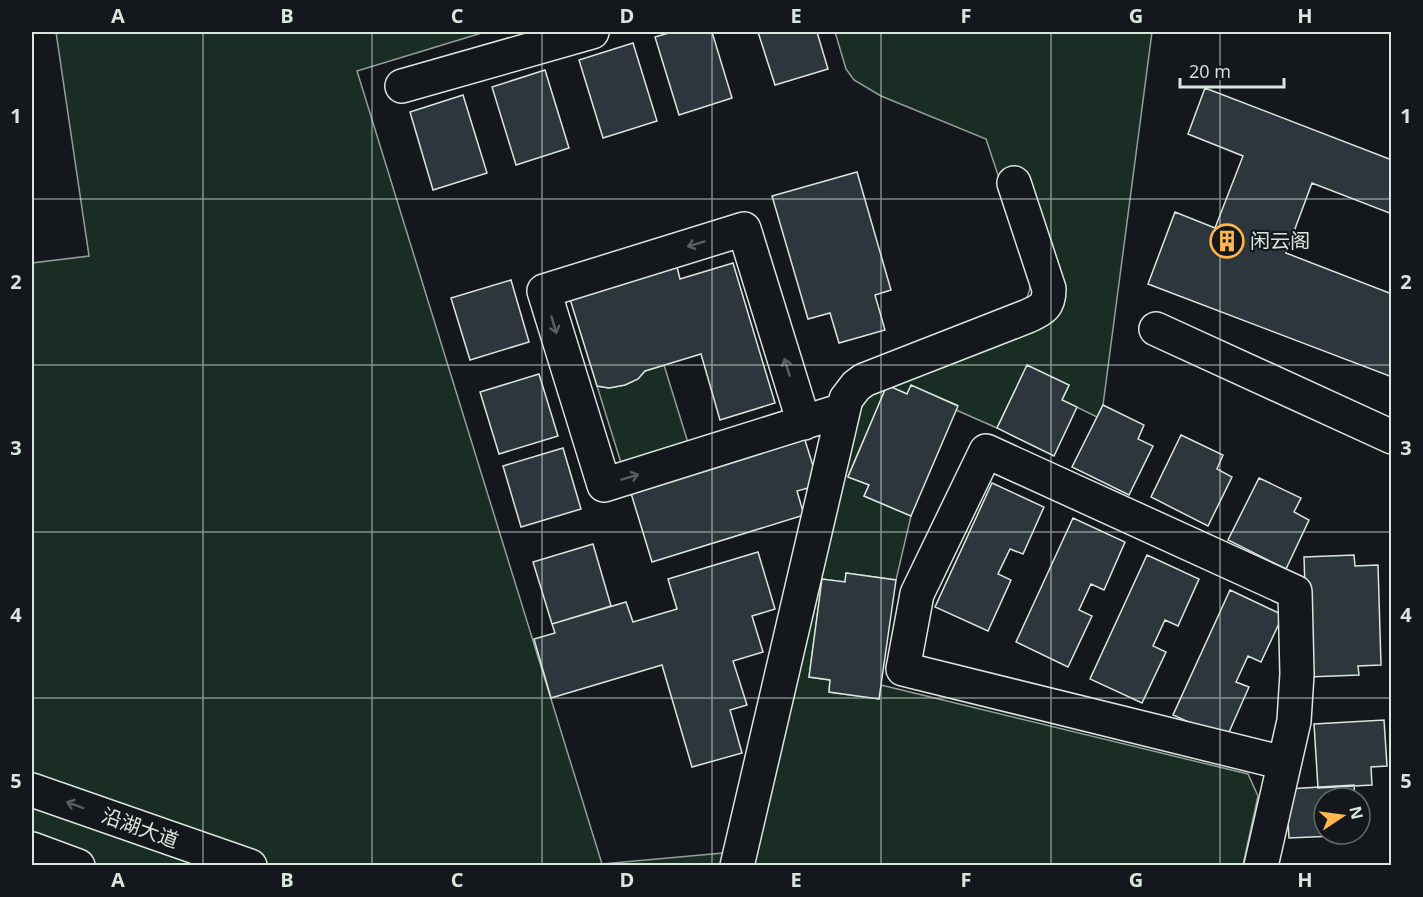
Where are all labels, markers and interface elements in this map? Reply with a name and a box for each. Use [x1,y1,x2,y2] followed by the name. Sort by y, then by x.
[111,2,125,29] text: A
[280,2,294,29] text: B
[451,2,464,29] text: C
[620,2,634,29] text: D
[790,2,802,29] text: E
[961,2,971,29] text: F
[1129,2,1143,29] text: G
[1297,2,1313,29] text: H
[1180,51,1284,89] scale bar
[1189,59,1231,83] text: 20 m
[10,102,22,129] text: 1
[1400,102,1412,129] text: 1
[1209,223,1245,259] building icon: 闲云阁
[1250,227,1310,254] place label: 闲云阁
[687,239,706,250] one-way arrow
[10,268,22,295] text: 2
[1400,268,1412,295] text: 2
[549,315,560,334] one-way arrow
[781,358,792,377] one-way arrow
[10,434,22,461] text: 3
[1400,434,1412,461] text: 3
[620,471,639,482] one-way arrow
[10,601,22,628] text: 4
[1400,601,1412,628] text: 4
[10,767,22,794] text: 5
[1400,767,1412,794] text: 5
[1312,786,1372,846] north arrow
[66,799,85,810] one-way arrow
[98,801,182,854] street label: 沿湖大道
[1344,804,1369,821] text: N
[111,866,125,893] text: A
[280,866,294,893] text: B
[451,866,464,893] text: C
[620,866,634,893] text: D
[790,866,802,893] text: E
[961,866,971,893] text: F
[1129,866,1143,893] text: G
[1297,866,1313,893] text: H

